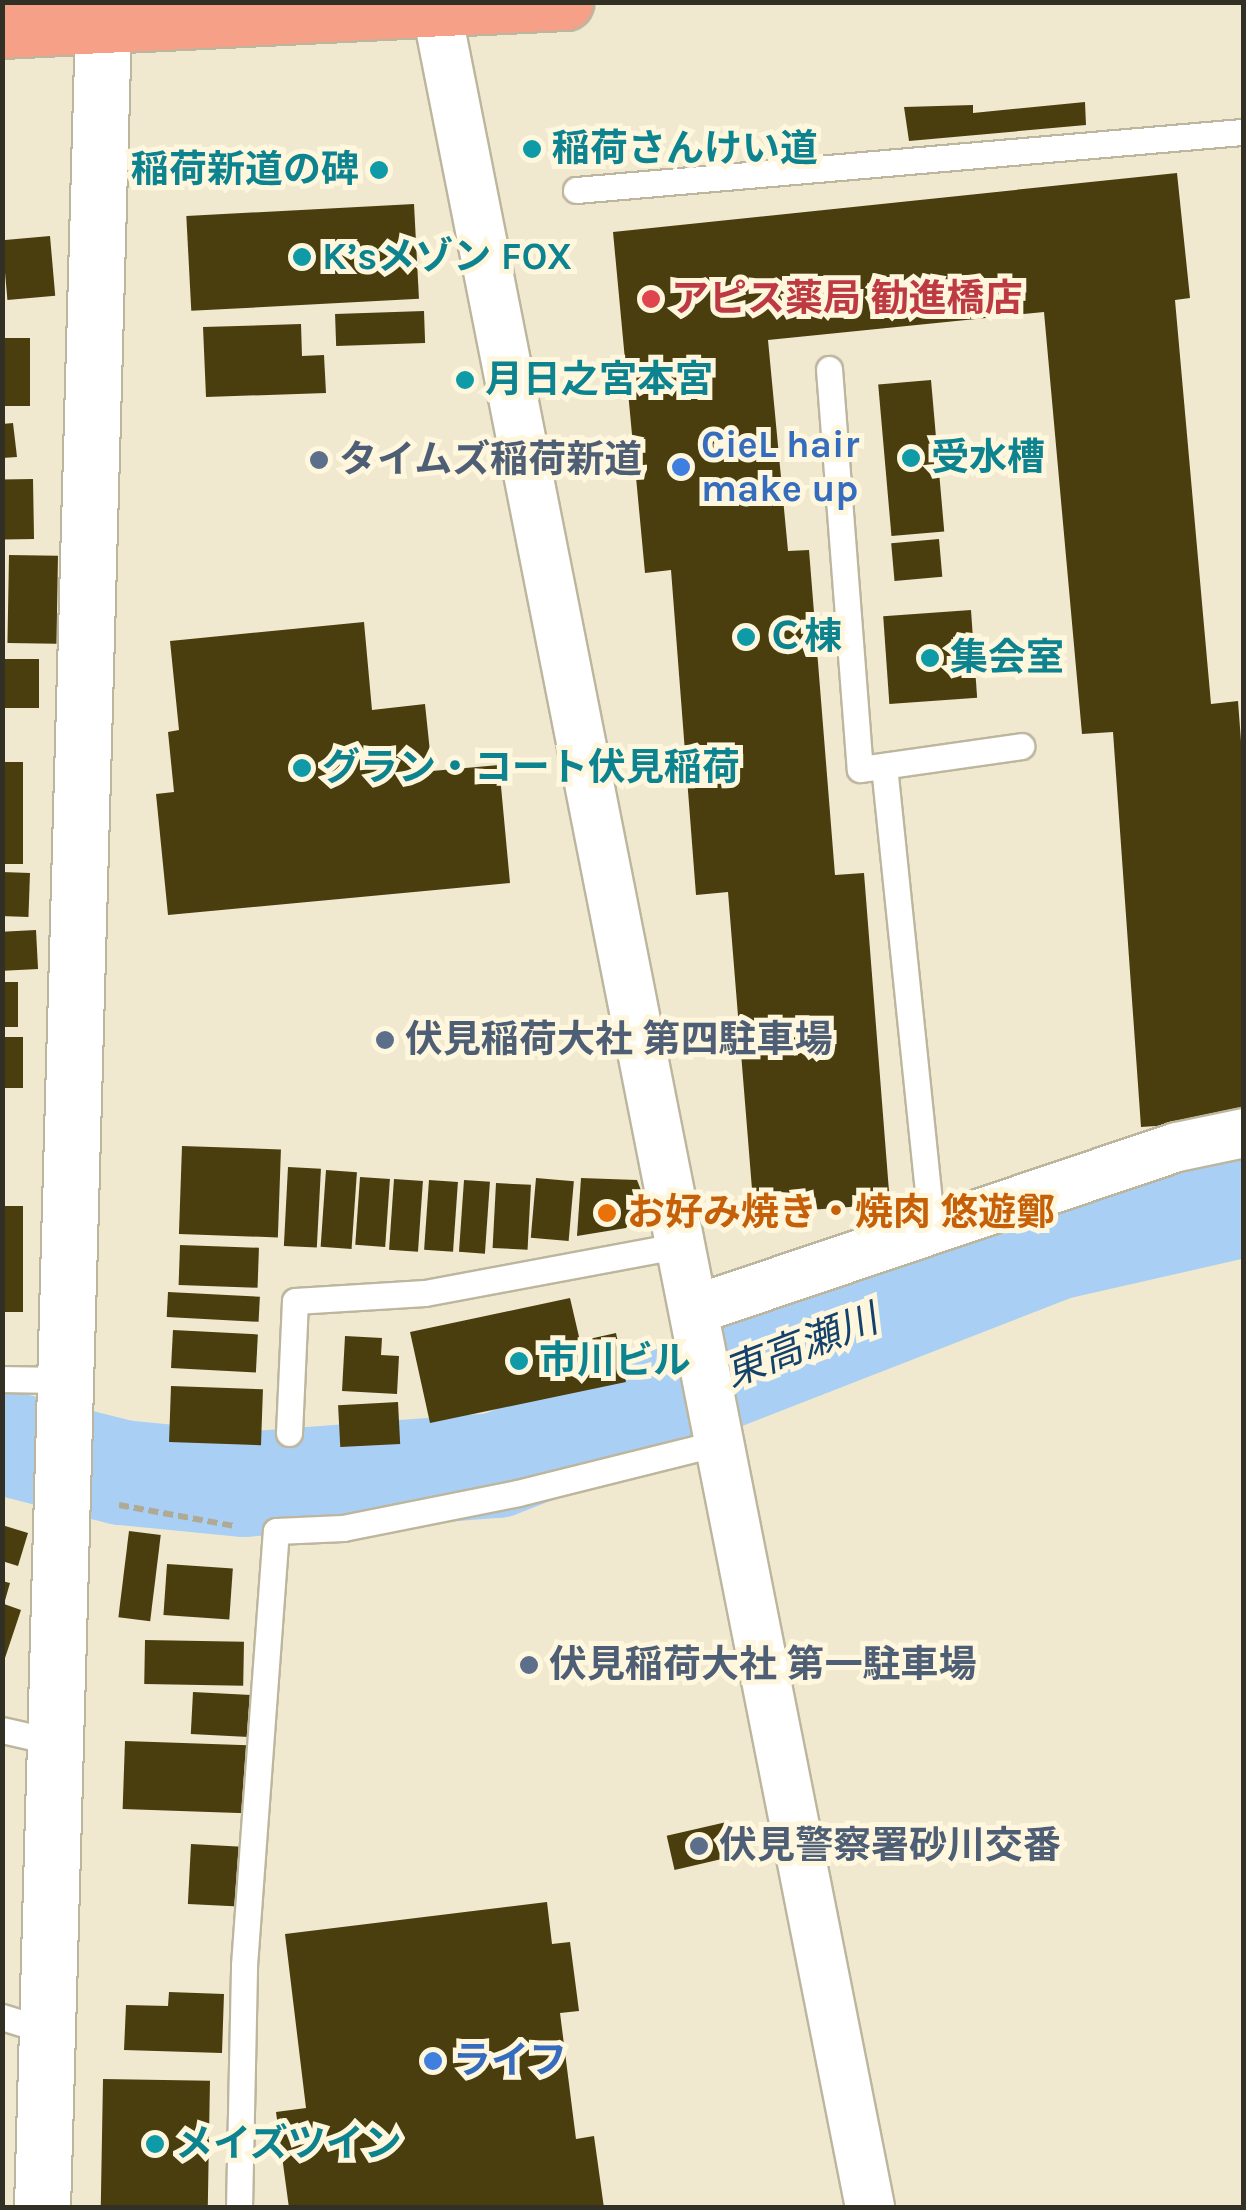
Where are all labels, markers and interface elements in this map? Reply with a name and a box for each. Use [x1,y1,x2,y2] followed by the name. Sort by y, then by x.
[552,126,818,172] place label: 稲荷さんけい道
[521,138,543,160] marker: 稲荷さんけい道
[131,147,359,193] place label: 稲荷新道の碑
[368,159,390,181] marker: 稲荷新道の碑
[322,234,573,280] place label: K’sメゾン FOX
[291,246,313,268] marker: K’sメゾン FOX
[671,276,1023,322] place label: アピス薬局 勧進橋店
[640,288,662,310] marker: アピス薬局 勧進橋店
[485,357,713,403] place label: 月日之宮本宮
[454,369,476,391] marker: 月日之宮本宮
[701,422,859,512] place label: CieL hair make up
[931,435,1045,481] place label: 受水槽
[339,437,643,483] place label: タイムズ稲荷新道
[900,447,922,469] marker: 受水槽
[308,449,330,471] marker: タイムズ稲荷新道
[670,456,692,478] marker: CieL hair make up
[766,614,842,660] place label: Ｃ棟
[735,626,757,648] marker: Ｃ棟
[950,635,1064,681] place label: 集会室
[919,647,941,669] marker: 集会室
[322,745,740,791] place label: グラン・コート伏見稲荷
[291,757,313,779] marker: グラン・コート伏見稲荷
[405,1017,833,1063] place label: 伏見稲荷大社 第四駐車場
[374,1029,396,1051] marker: 伏見稲荷大社 第四駐車場
[627,1190,1055,1236] place label: お好み焼き・焼肉 悠遊鄭
[596,1202,618,1224] marker: お好み焼き・焼肉 悠遊鄭
[718,1295,884,1397] water label: 東高瀬川
[539,1338,691,1384] place label: 市川ビル
[508,1350,530,1372] marker: 市川ビル
[549,1642,977,1688] place label: 伏見稲荷大社 第一駐車場
[518,1654,540,1676] marker: 伏見稲荷大社 第一駐車場
[719,1823,1061,1869] place label: 伏見警察署砂川交番
[688,1835,710,1857] marker: 伏見警察署砂川交番
[453,2038,567,2084] place label: ライフ
[422,2050,444,2072] marker: ライフ
[175,2121,403,2167] place label: メイズツイン
[144,2133,166,2155] marker: メイズツイン

